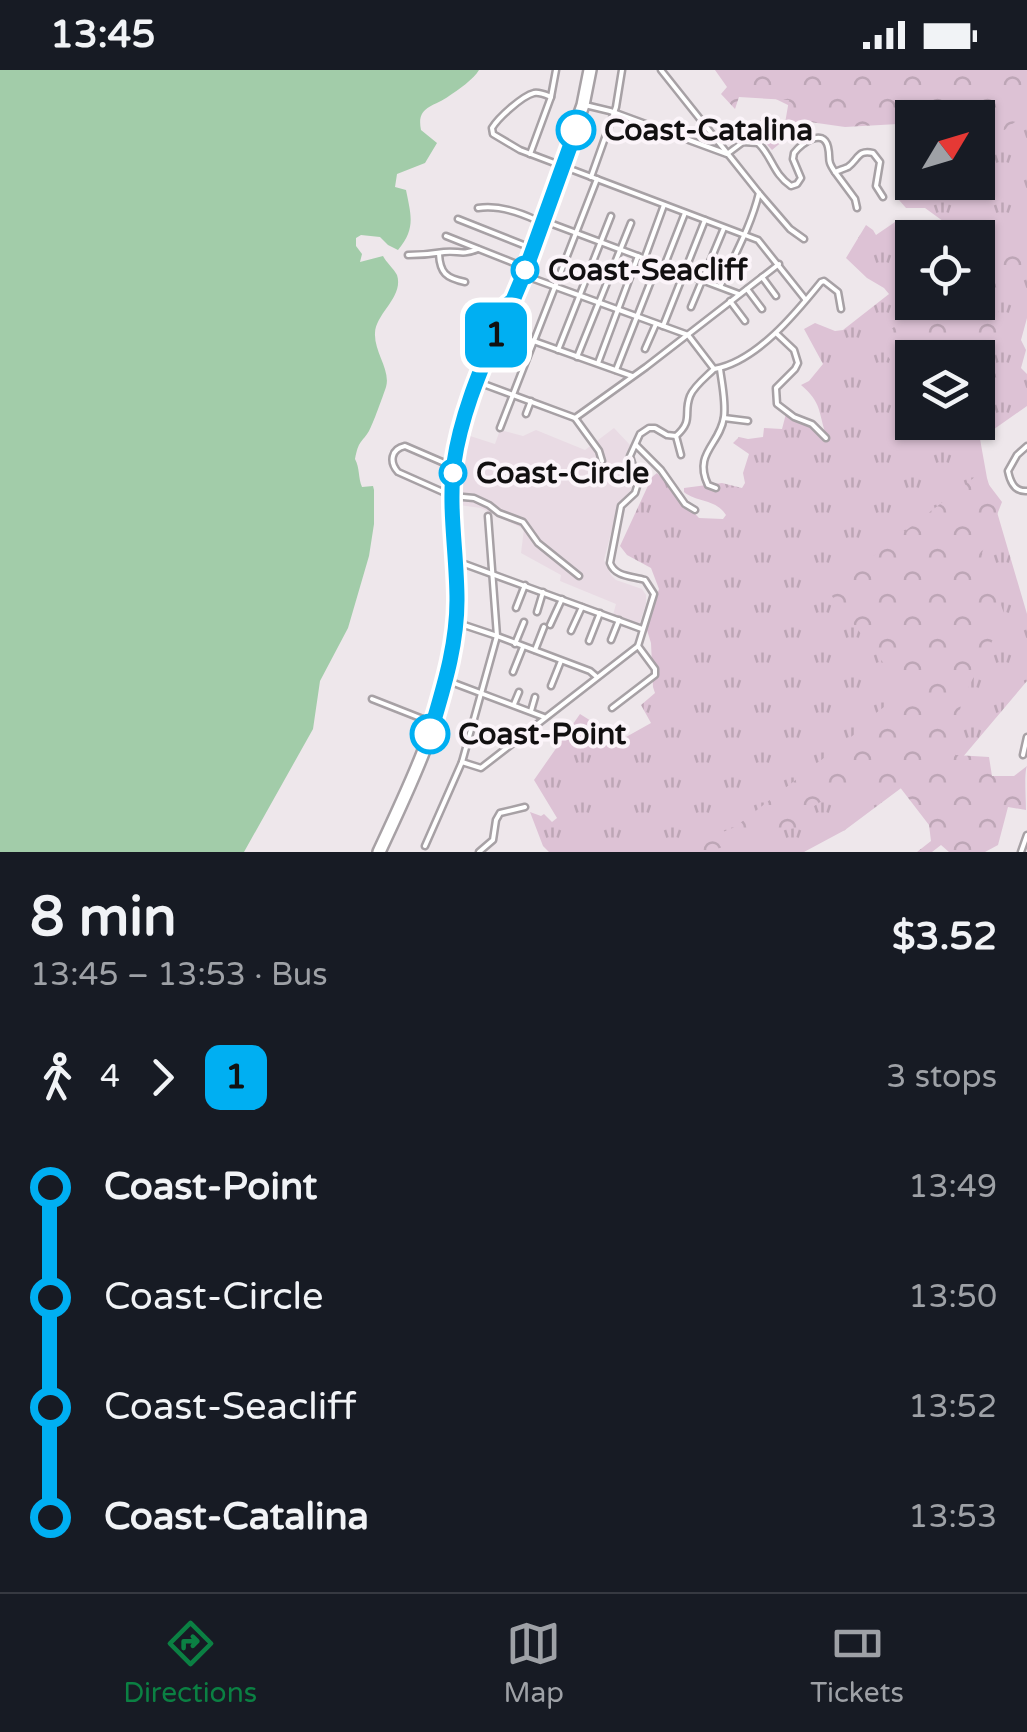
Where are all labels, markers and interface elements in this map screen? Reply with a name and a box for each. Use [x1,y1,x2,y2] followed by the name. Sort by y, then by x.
[50,12,155,58] text: 13:45
[895,100,995,200] north arrow
[895,100,995,440] map controls
[557,111,595,149] marker: Coast-Catalina
[604,112,813,149] place label: Coast-Catalina
[895,220,995,320] button: locate
[548,252,748,289] place label: Coast-Seacliff
[512,257,538,283] marker: Coast-Seacliff
[464,302,528,368] line badge: 1
[485,314,507,356] text: 1
[895,340,995,440] button: layers
[476,455,649,492] place label: Coast-Circle
[440,460,466,486] marker: Coast-Circle
[411,715,449,753] marker: Coast-Point
[458,716,627,753] place label: Coast-Point
[30,885,177,951] text: 8 min
[892,914,997,960] text: $3.52
[30,956,328,994] text: 13:45 – 13:53 · Bus
[30,1050,85,1105] icon: walk
[135,1050,190,1105] icon: forward
[225,1056,247,1098] text: 1
[100,1058,120,1096] text: 4
[886,1058,997,1096] text: 3 stops
[104,1164,317,1210] text: Coast-Point
[908,1168,997,1206] text: 13:49
[104,1274,323,1320] text: Coast-Circle
[908,1278,997,1316] text: 13:50
[104,1384,357,1430] text: Coast-Seacliff
[908,1388,997,1426] text: 13:52
[104,1494,369,1540] text: Coast-Catalina
[908,1498,997,1536] text: 13:53
[123,1616,257,1710] tab: Directions
[503,1616,564,1710] tab: Map
[810,1616,904,1710] tab: Tickets

